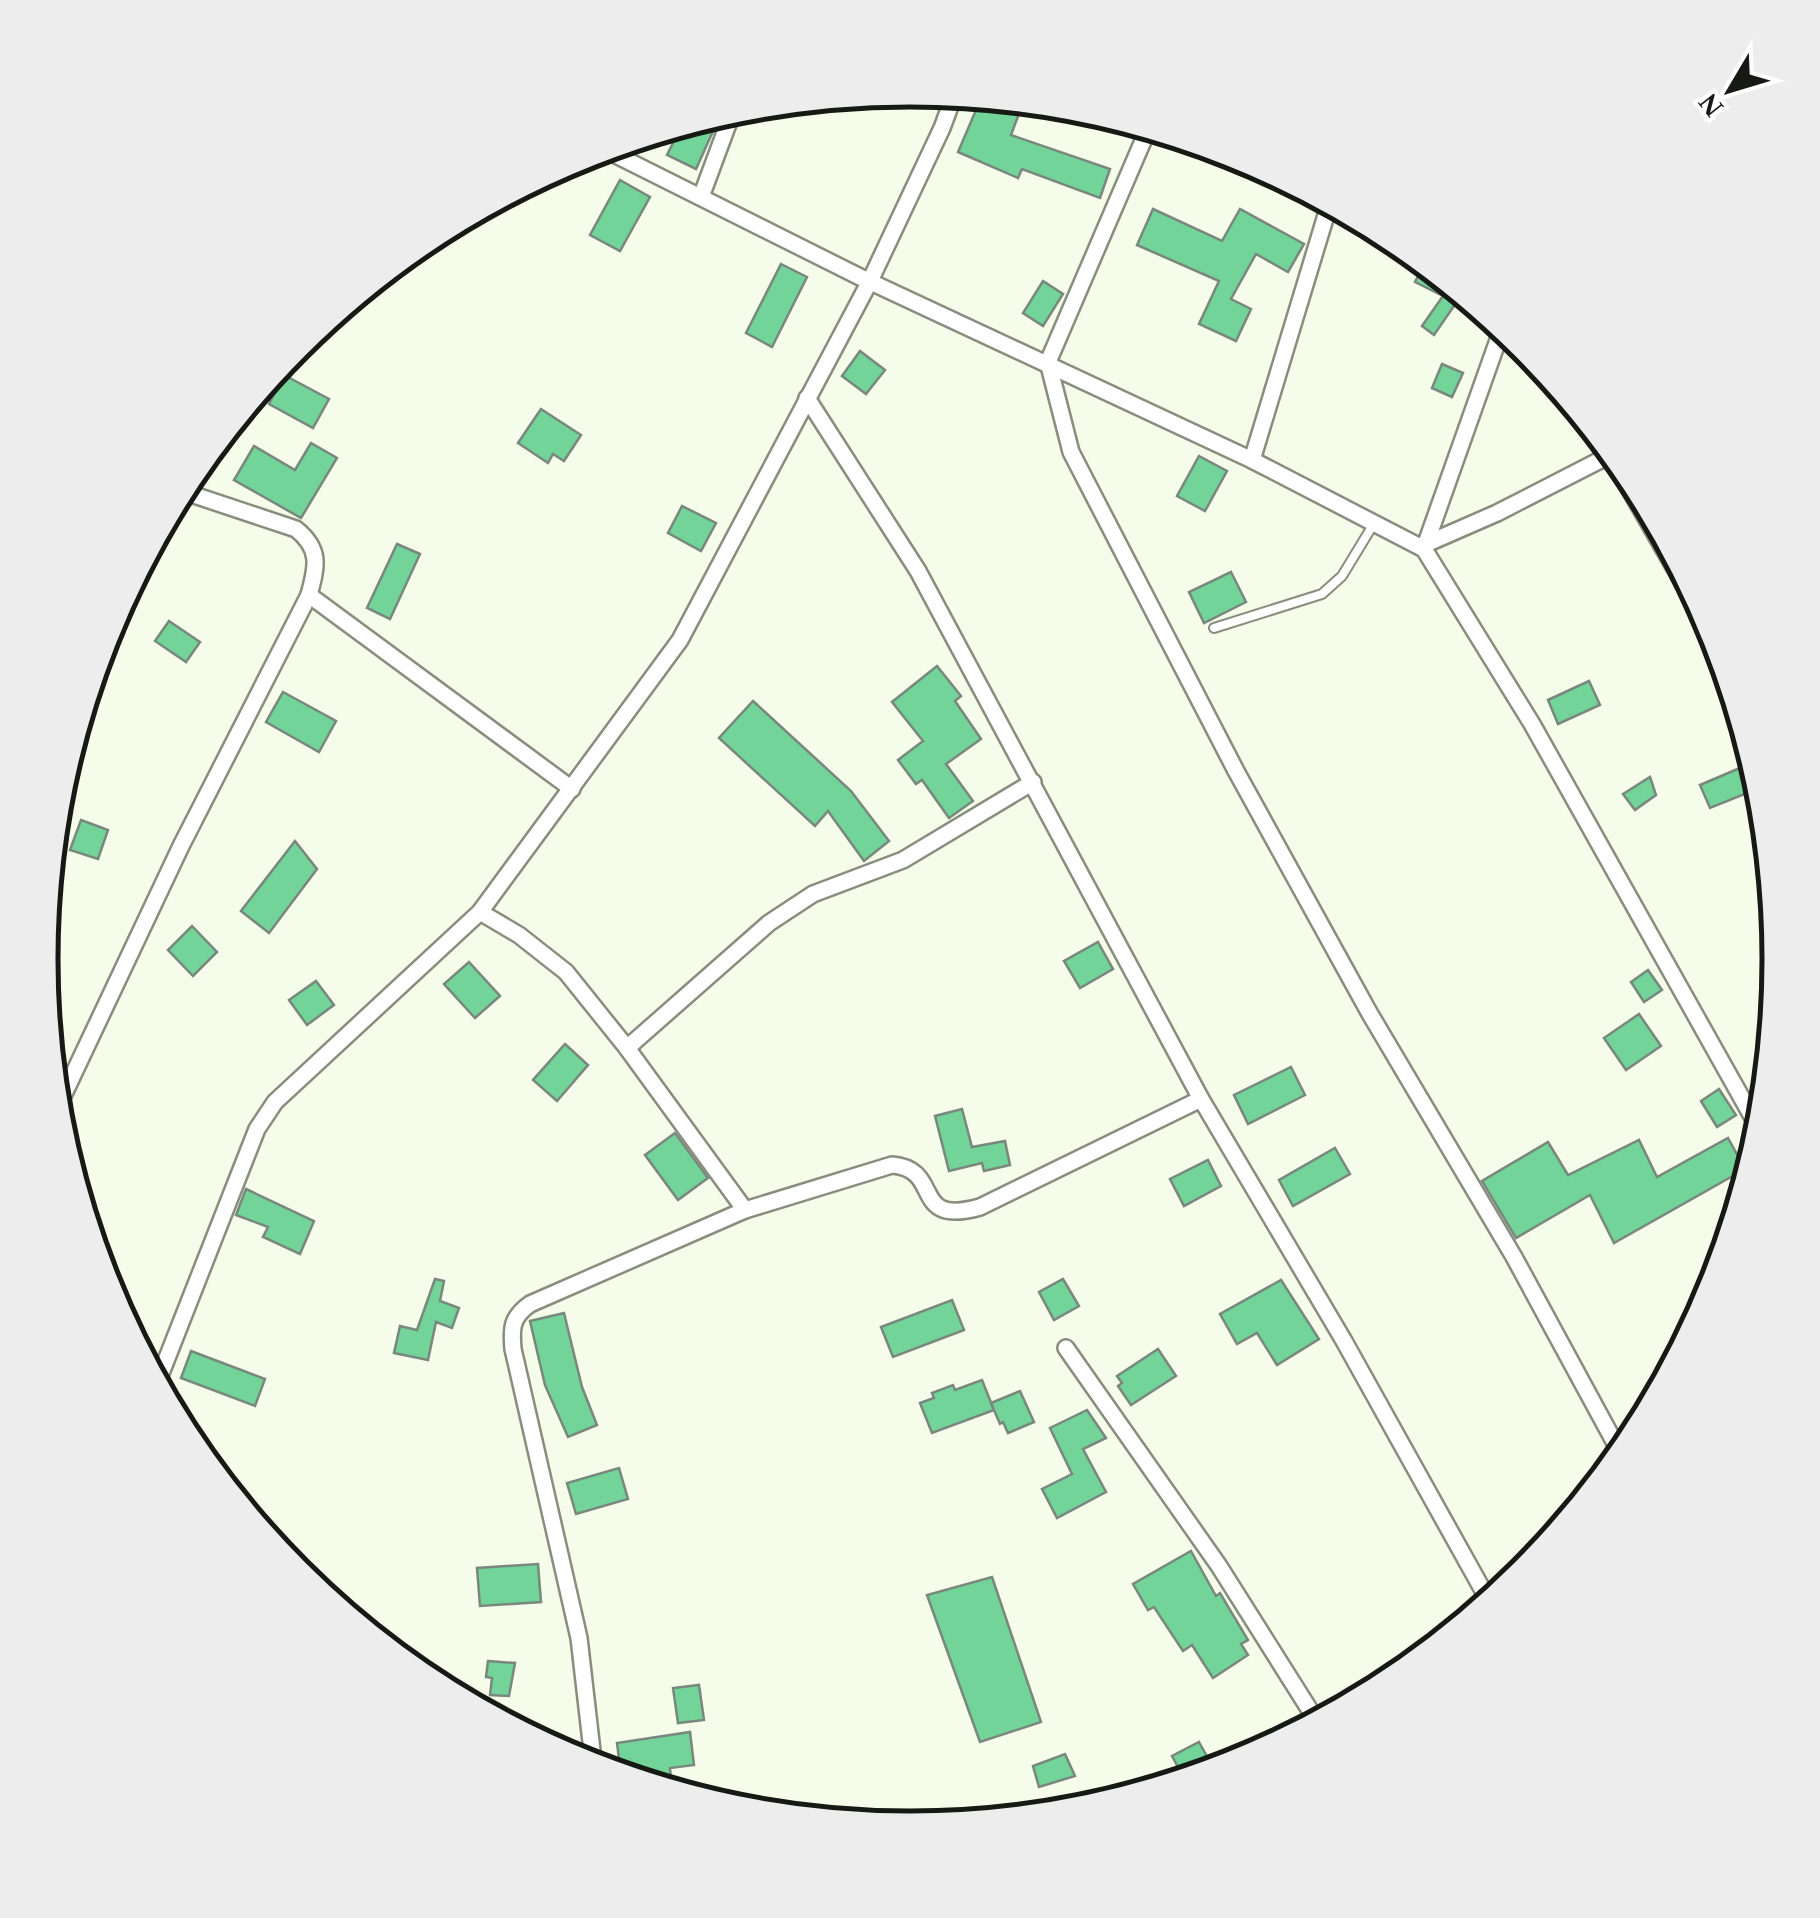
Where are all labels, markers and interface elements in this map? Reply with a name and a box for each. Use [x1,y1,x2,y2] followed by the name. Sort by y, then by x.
[1680,40,1780,140] north arrow
[1692,88,1729,123] text: N

